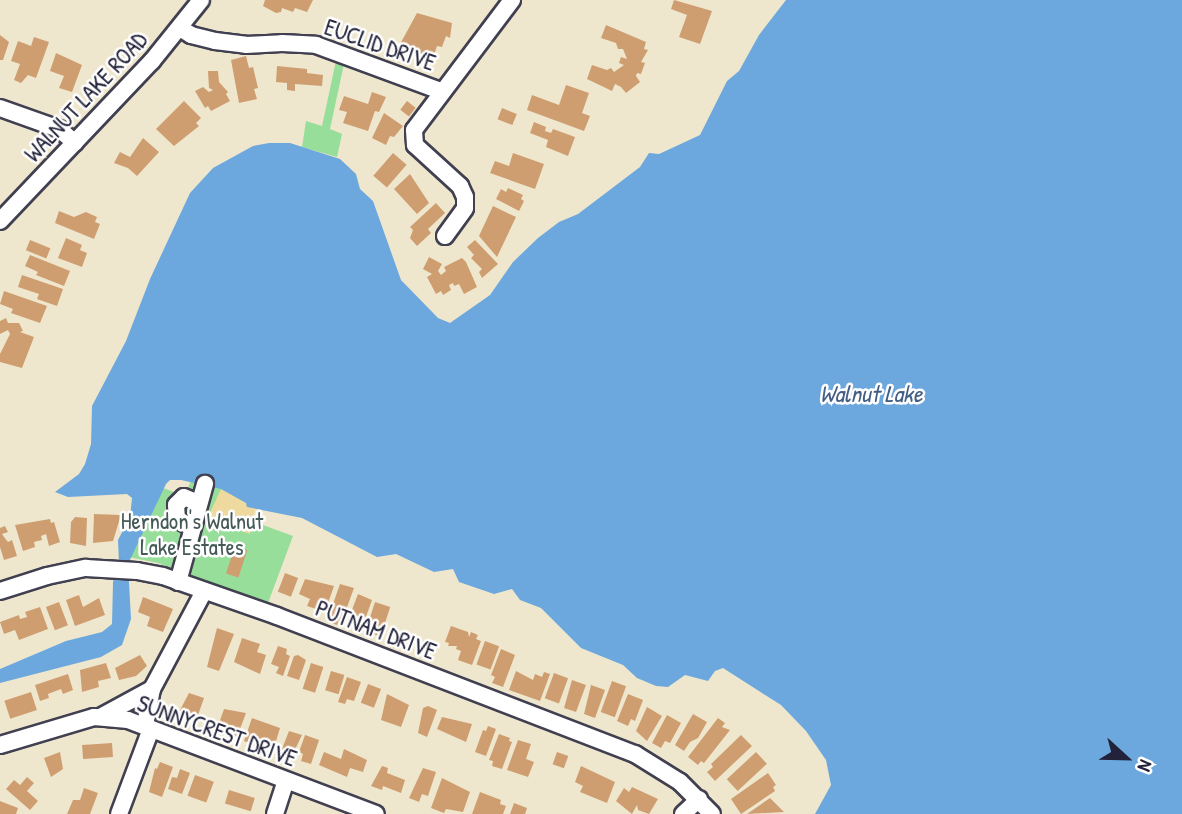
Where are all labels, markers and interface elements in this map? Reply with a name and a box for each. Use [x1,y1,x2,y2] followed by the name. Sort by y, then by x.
[321,13,439,77] street label: EUCLID DRIVE
[19,26,153,168] street label: WALNUT LAKE ROAD
[820,380,922,408] water label: Walnut Lake
[121,507,263,561] park label: Herndon's Walnut Lake Estates
[312,594,440,666] street label: PUTNAM DRIVE
[134,689,300,773] street label: SUNNYCREST DRIVE
[1091,723,1161,793] north arrow
[1132,756,1159,775] text: N

